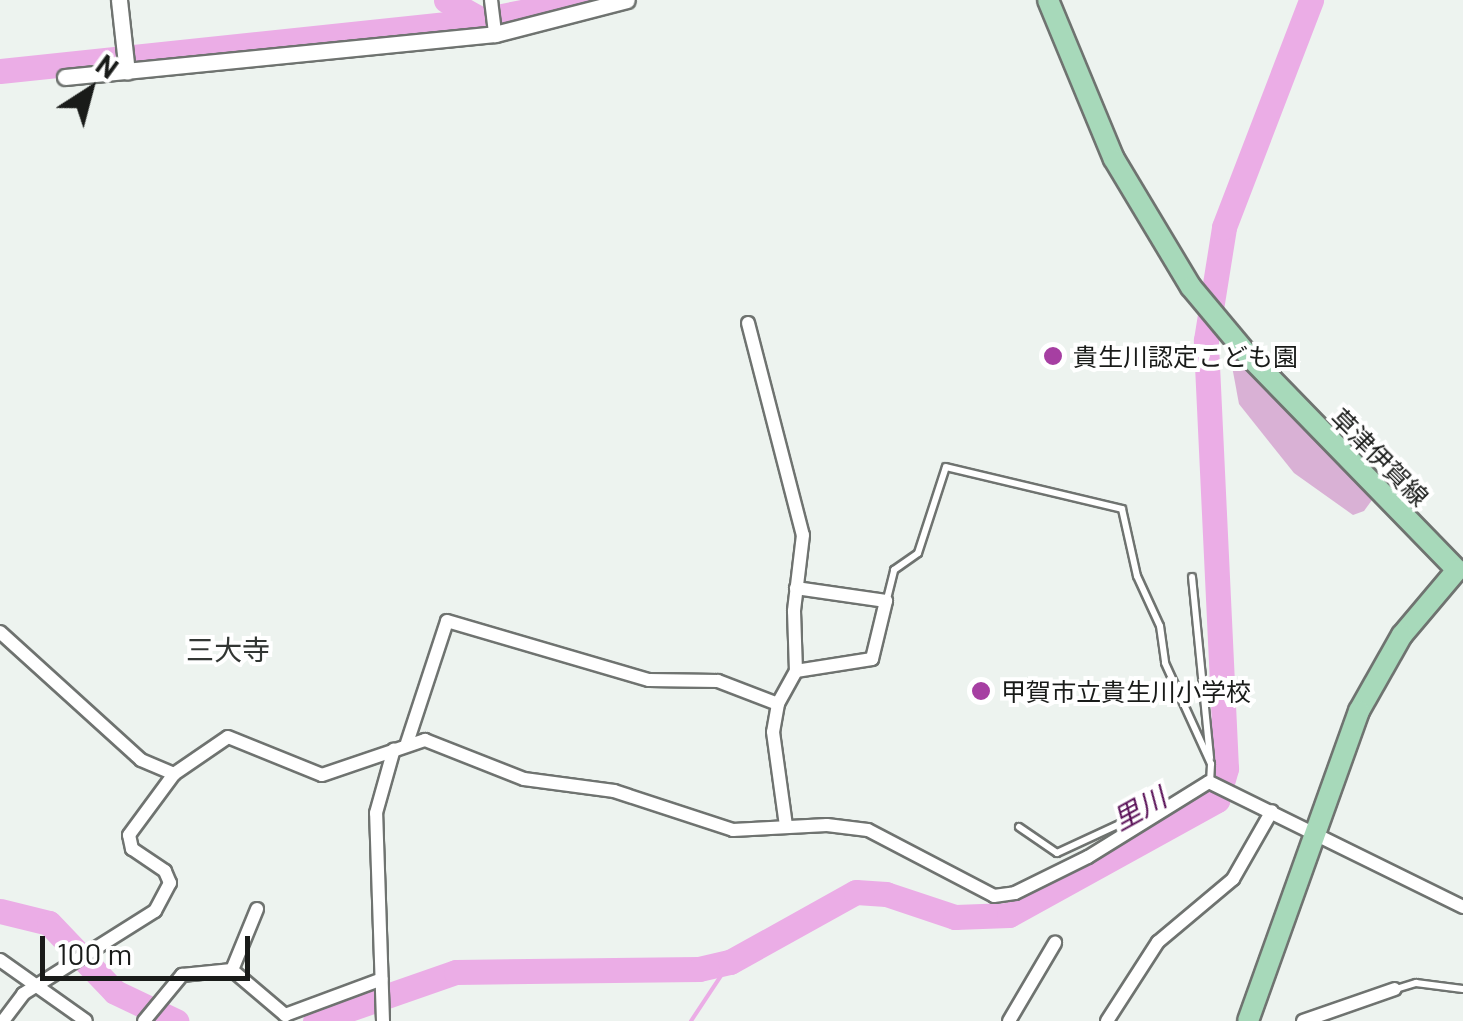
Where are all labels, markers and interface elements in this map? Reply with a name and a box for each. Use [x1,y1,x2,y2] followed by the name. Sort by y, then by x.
[40,40,140,140] north arrow
[90,47,125,85] text: N
[1073,341,1298,371] place label: 貴生川認定こども園
[1042,345,1064,367] marker: 貴生川認定こども園
[1325,402,1435,512] street label: 草津伊賀線
[186,632,270,666] district label: 三大寺
[1001,676,1251,706] place label: 甲賀市立貴生川小学校
[970,680,992,702] marker: 甲賀市立貴生川小学校
[1106,780,1172,836] water label: 里川
[45,916,255,978] scale bar
[57,935,132,971] text: 100 m

